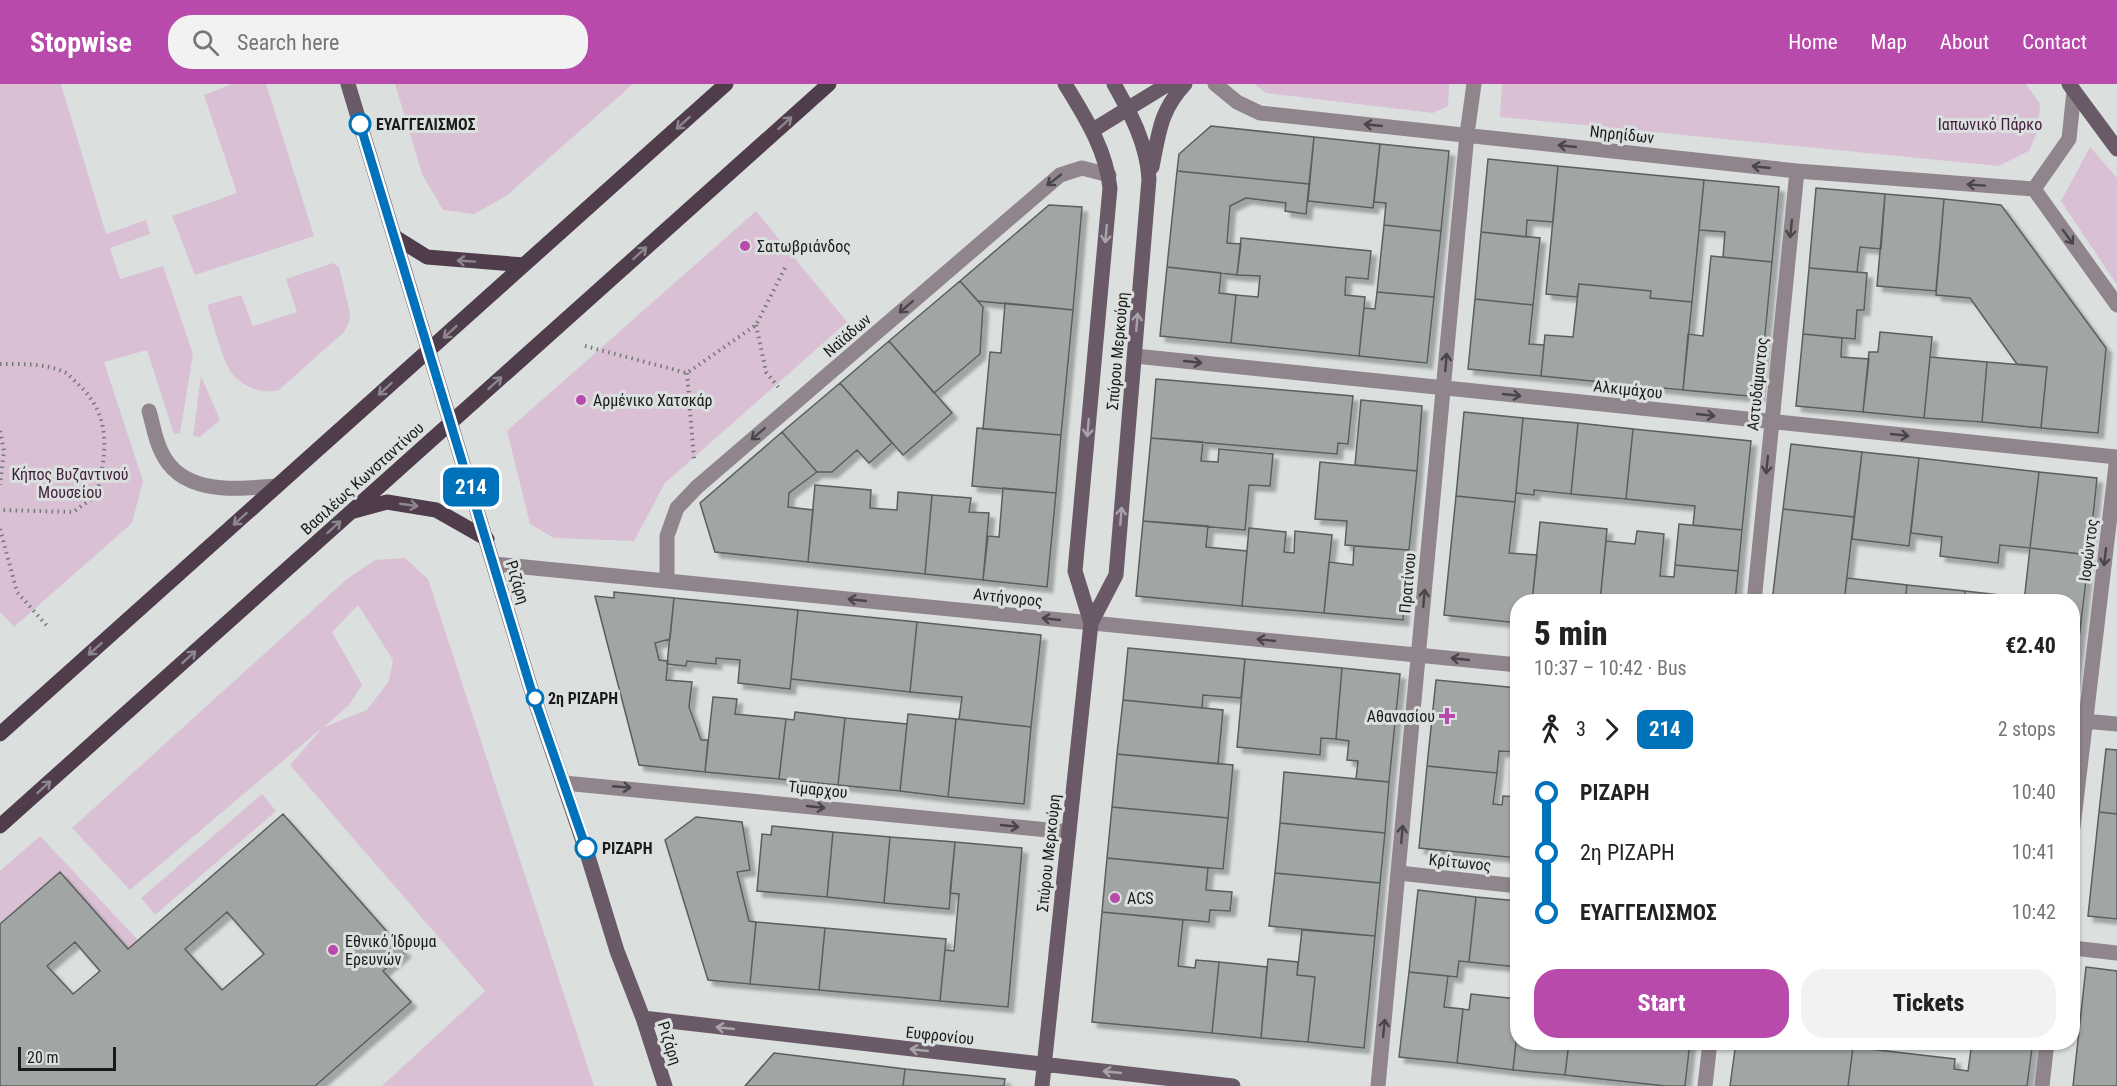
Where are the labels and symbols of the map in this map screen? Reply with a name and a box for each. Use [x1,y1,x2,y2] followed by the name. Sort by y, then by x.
[349,113,371,135] marker: ΕΥΑΓΓΕΛΙΣΜΟΣ
[376,115,475,134] place label: ΕΥΑΓΓΕΛΙΣΜΟΣ
[1938,115,2042,134] park label: Ιαπωνικό Πάρκο
[675,116,690,130] one-way arrow
[777,116,792,130] one-way arrow
[1363,119,1383,130] one-way arrow
[1589,122,1655,147] street label: Νηρηίδων
[1557,140,1577,151] one-way arrow
[1751,161,1771,172] one-way arrow
[1047,174,1063,187] one-way arrow
[1966,179,1986,190] one-way arrow
[1785,219,1796,239] one-way arrow
[1100,223,1111,243] one-way arrow
[2062,228,2074,244] one-way arrow
[757,237,851,256] place label: Σατωβριάνδος
[738,239,752,253] marker: Σατωβριάνδος
[632,246,647,260] one-way arrow
[456,256,476,267] one-way arrow
[1103,291,1132,411] street label: Σπύρου Μερκούρη
[899,300,914,314] one-way arrow
[820,310,875,361] street label: Ναϊάδων
[1132,313,1143,333] one-way arrow
[442,325,457,339] one-way arrow
[1743,336,1772,432] street label: Αστυδάμαντος
[1441,352,1452,372] one-way arrow
[1182,357,1202,368] one-way arrow
[487,376,502,390] one-way arrow
[1592,376,1663,403] street label: Αλκιμάχου
[378,382,393,396] one-way arrow
[1502,390,1521,401] one-way arrow
[593,391,712,410] place label: Αρμένικο Χατσκάρ
[574,393,588,407] marker: Αρμένικο Χατσκάρ
[1696,410,1715,421] one-way arrow
[1082,417,1093,437] one-way arrow
[297,418,428,539] street label: Βασιλέως Κωνσταντίνου
[751,427,766,441] one-way arrow
[1890,430,1909,441] one-way arrow
[1761,455,1772,474] one-way arrow
[12,465,128,502] park label: Κήπος Βυζαντινού Μουσείου
[436,468,506,506] line badge: 214
[398,500,418,511] one-way arrow
[1116,507,1127,527] one-way arrow
[233,512,248,526] one-way arrow
[2075,518,2102,582] street label: Ιοφώντος
[326,520,341,534] one-way arrow
[2099,547,2110,567] one-way arrow
[1395,552,1420,614] street label: Πρατίνου
[502,558,533,606] street label: Ριζάρη
[972,584,1043,611] street label: Αντήνορος
[1419,588,1430,608] one-way arrow
[847,594,867,605] one-way arrow
[1041,613,1061,624] one-way arrow
[1256,634,1276,645] one-way arrow
[87,642,102,656] one-way arrow
[181,650,196,664] one-way arrow
[1450,653,1470,664] one-way arrow
[526,689,544,707] marker: 2η ΡΙΖΑΡΗ
[548,689,618,708] place label: 2η ΡΙΖΑΡΗ
[1367,707,1435,726] place label: Αθανασίου
[1440,709,1454,723] marker: Αθανασίου
[787,777,848,802] street label: Τιμαρχου
[36,780,51,794] one-way arrow
[612,782,632,793] one-way arrow
[1033,793,1064,913] street label: Σπύρου Μερκούρη
[806,802,826,813] one-way arrow
[1000,821,1020,832] one-way arrow
[1397,824,1408,844] one-way arrow
[575,837,597,859] marker: ΡΙΖΑΡΗ
[602,839,652,858] place label: ΡΙΖΑΡΗ
[1428,850,1492,875] street label: Κρίτωνος
[1127,889,1154,908] place label: ACS
[1108,891,1122,905] marker: ACS
[345,932,437,969] place label: Εθνικό Ίδρυμα Ερευνών
[326,943,340,957] marker: Εθνικό Ίδρυμα Ερευνών
[1379,1018,1390,1038] one-way arrow
[654,1019,685,1067] street label: Ριζάρη
[905,1022,975,1049] street label: Ευφρονίου
[716,1023,735,1034] one-way arrow
[18,1044,116,1072] scale bar
[909,1045,929,1056] one-way arrow
[1103,1066,1123,1077] one-way arrow

